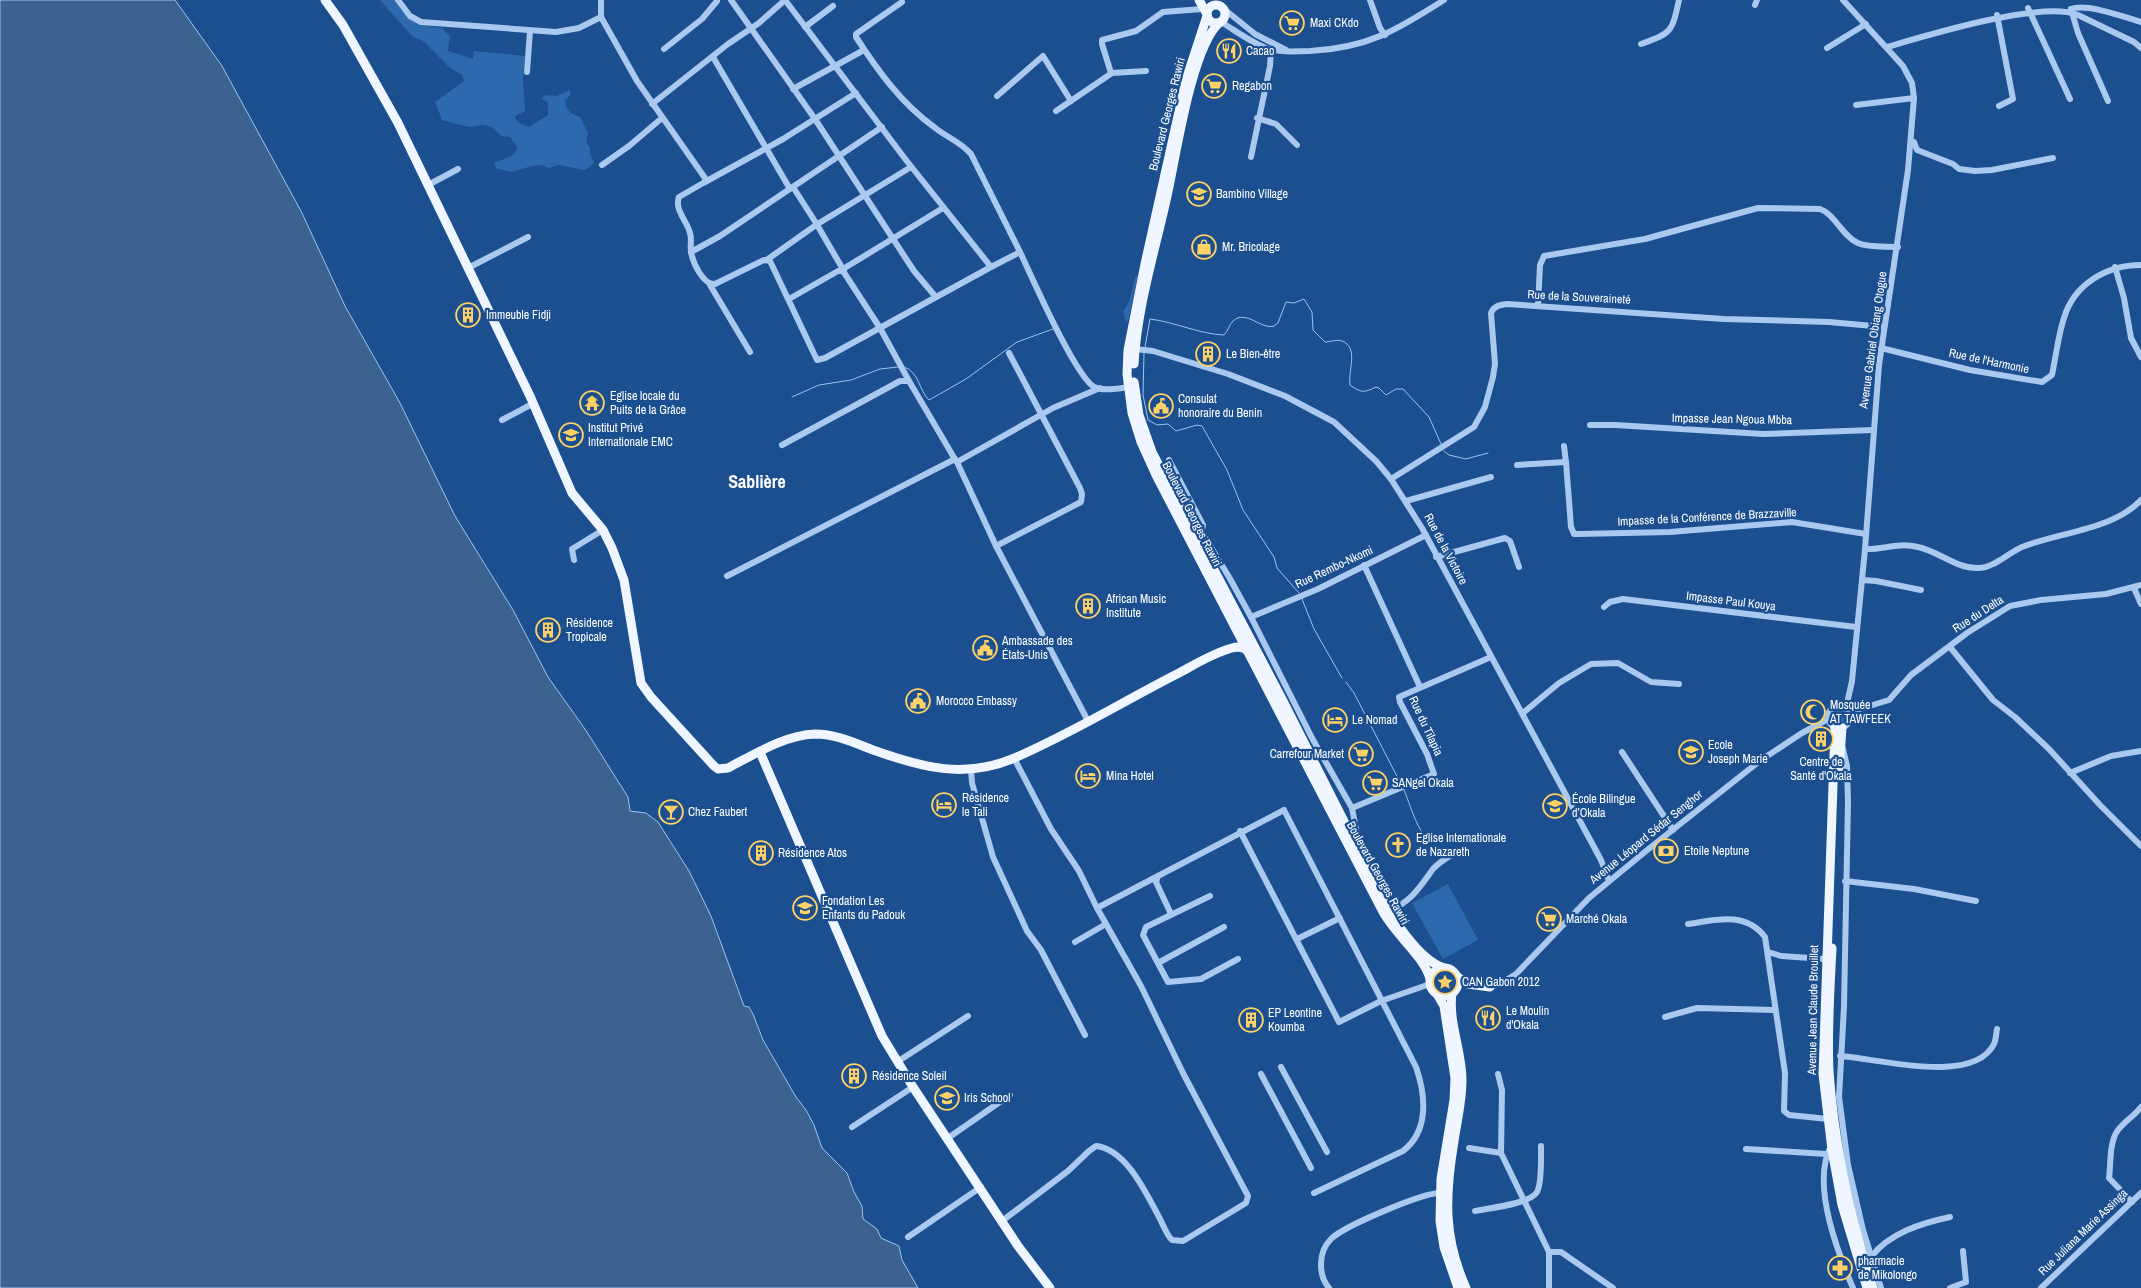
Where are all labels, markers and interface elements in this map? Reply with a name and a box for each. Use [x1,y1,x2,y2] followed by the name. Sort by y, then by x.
[1279,10,1305,36] supermarket icon: Maxi CKdo
[1310,15,1359,31] place label: Maxi CKdo
[1216,38,1242,64] restaurant icon: Cacao
[1246,43,1274,59] place label: Cacao
[1145,56,1189,172] street label: Boulevard Georges Rawiri
[1201,73,1227,99] supermarket icon: Regabon
[1232,78,1272,94] place label: Regabon
[1186,181,1212,207] school or university icon: Bambino Village
[1216,186,1288,202] place label: Bambino Village
[1191,234,1217,260] shop icon: Mr. Bricolage
[1222,239,1280,255] place label: Mr. Bricolage
[1855,270,1891,411] street label: Avenue Gabriel Obiang Otogue
[1527,286,1631,308] street label: Rue de la Souveraineté
[455,302,481,328] building icon: Immeuble Fidji
[486,307,551,323] place label: Immeuble Fidji
[1195,341,1221,367] building icon: Le Bien-être
[1947,345,2031,377] street label: Rue de l'Harmonie
[1226,346,1280,362] place label: Le Bien-être
[610,388,686,418] place label: Eglise locale du Puits de la Grâce
[579,390,605,416] temple icon: Eglise locale du Puits de la Grâce
[1178,391,1262,421] place label: Consulat honoraire du Benin
[1148,393,1174,419] public building icon: Consulat honoraire du Benin
[1672,410,1793,428] street label: Impasse Jean Ngoua Mbba
[588,420,673,450] place label: Institut Privé Internationale EMC
[558,422,584,448] school or university icon: Institut Privé Internationale EMC
[1159,459,1225,569] street label: Boulevard Georges Rawiri
[728,469,786,494] district label: Sablière
[1617,504,1797,530] street label: Impasse de la Conférence de Brazzaville
[1420,511,1472,587] street label: Rue de la Victoire
[1292,542,1376,592] street label: Rue Rembo-Nkomi
[1685,588,1777,615] street label: Impasse Paul Kouya
[1105,591,1166,621] place label: African Music Institute
[1950,591,2007,636] street label: Rue du Delta
[1075,593,1101,619] building icon: African Music Institute
[566,615,613,645] place label: Résidence Tropicale
[535,617,561,643] building icon: Résidence Tropicale
[1001,633,1073,663] place label: Ambassade des États-Unis
[972,635,998,661] public building icon: Ambassade des États-Unis
[905,688,931,714] public building icon: Morocco Embassy
[936,693,1017,709] place label: Morocco Embassy
[1405,694,1447,759] street label: Rue du Tilapia
[1829,697,1891,727] place label: Mosquée AT TAWFEEK
[1800,699,1826,725] mosque icon: Mosquée AT TAWFEEK
[1322,707,1348,733] hotel icon: Le Nomad
[1352,712,1397,728] place label: Le Nomad
[1808,726,1834,752] building icon: Centre de Santé d'Okala
[1708,737,1768,767] place label: Ecole Joseph Marie
[1678,739,1704,765] school or university icon: Ecole Joseph Marie
[1348,741,1374,767] supermarket icon: Carrefour Market
[1270,746,1344,762] place label: Carrefour Market
[1790,754,1852,784] place label: Centre de Santé d'Okala
[1075,763,1101,789] hotel icon: Mina Hotel
[1106,768,1154,784] place label: Mina Hotel
[1362,770,1388,796] supermarket icon: SANgel Okala
[1392,775,1454,791] place label: SANgel Okala
[1585,786,1706,888] street label: Avenue Léopard Sédar Senghor
[962,790,1009,820] place label: Résidence le Tali
[1572,791,1635,821] place label: École Bilingue d’Okala
[931,792,957,818] hotel icon: Résidence le Tali
[1542,793,1568,819] school or university icon: École Bilingue d’Okala
[658,799,684,825] bar icon: Chez Faubert
[688,804,747,820] place label: Chez Faubert
[1343,818,1413,928] street label: Boulevard Georges Rawiri
[1416,830,1506,860] place label: Eglise Internationale de Nazareth
[1385,832,1411,858] church icon: Eglise Internationale de Nazareth
[1653,838,1679,864] bank icon: Etoile Neptune
[748,840,774,866] building icon: Résidence Atos
[1684,843,1749,859] place label: Etoile Neptune
[778,845,847,861] place label: Résidence Atos
[822,893,905,923] place label: Fondation Les Enfants du Padouk
[792,895,818,921] school or university icon: Fondation Les Enfants du Padouk
[1536,906,1562,932] supermarket icon: Marché Okala
[1566,911,1628,927] place label: Marché Okala
[1804,945,1822,1076] street label: Avenue Jean Claude Brouillet
[1432,969,1458,995] place icon: CAN Gabon 2012
[1462,974,1540,990] place label: CAN Gabon 2012
[1506,1003,1549,1033] place label: Le Moulin d'Okala
[1268,1005,1322,1035] place label: EP Leontine Koumba
[1475,1005,1501,1031] restaurant icon: Le Moulin d'Okala
[1238,1007,1264,1033] building icon: EP Leontine Koumba
[841,1063,867,1089] building icon: Résidence Soleil
[872,1068,946,1084] place label: Résidence Soleil
[934,1085,960,1111] school or university icon: Iris School
[964,1090,1011,1106] place label: Iris School
[2035,1185,2131,1279] street label: Rue Juliana Marie Assinga
[1858,1253,1917,1283] place label: pharmacie de Mikolongo
[1827,1255,1853,1281] pharmacy icon: pharmacie de Mikolongo

